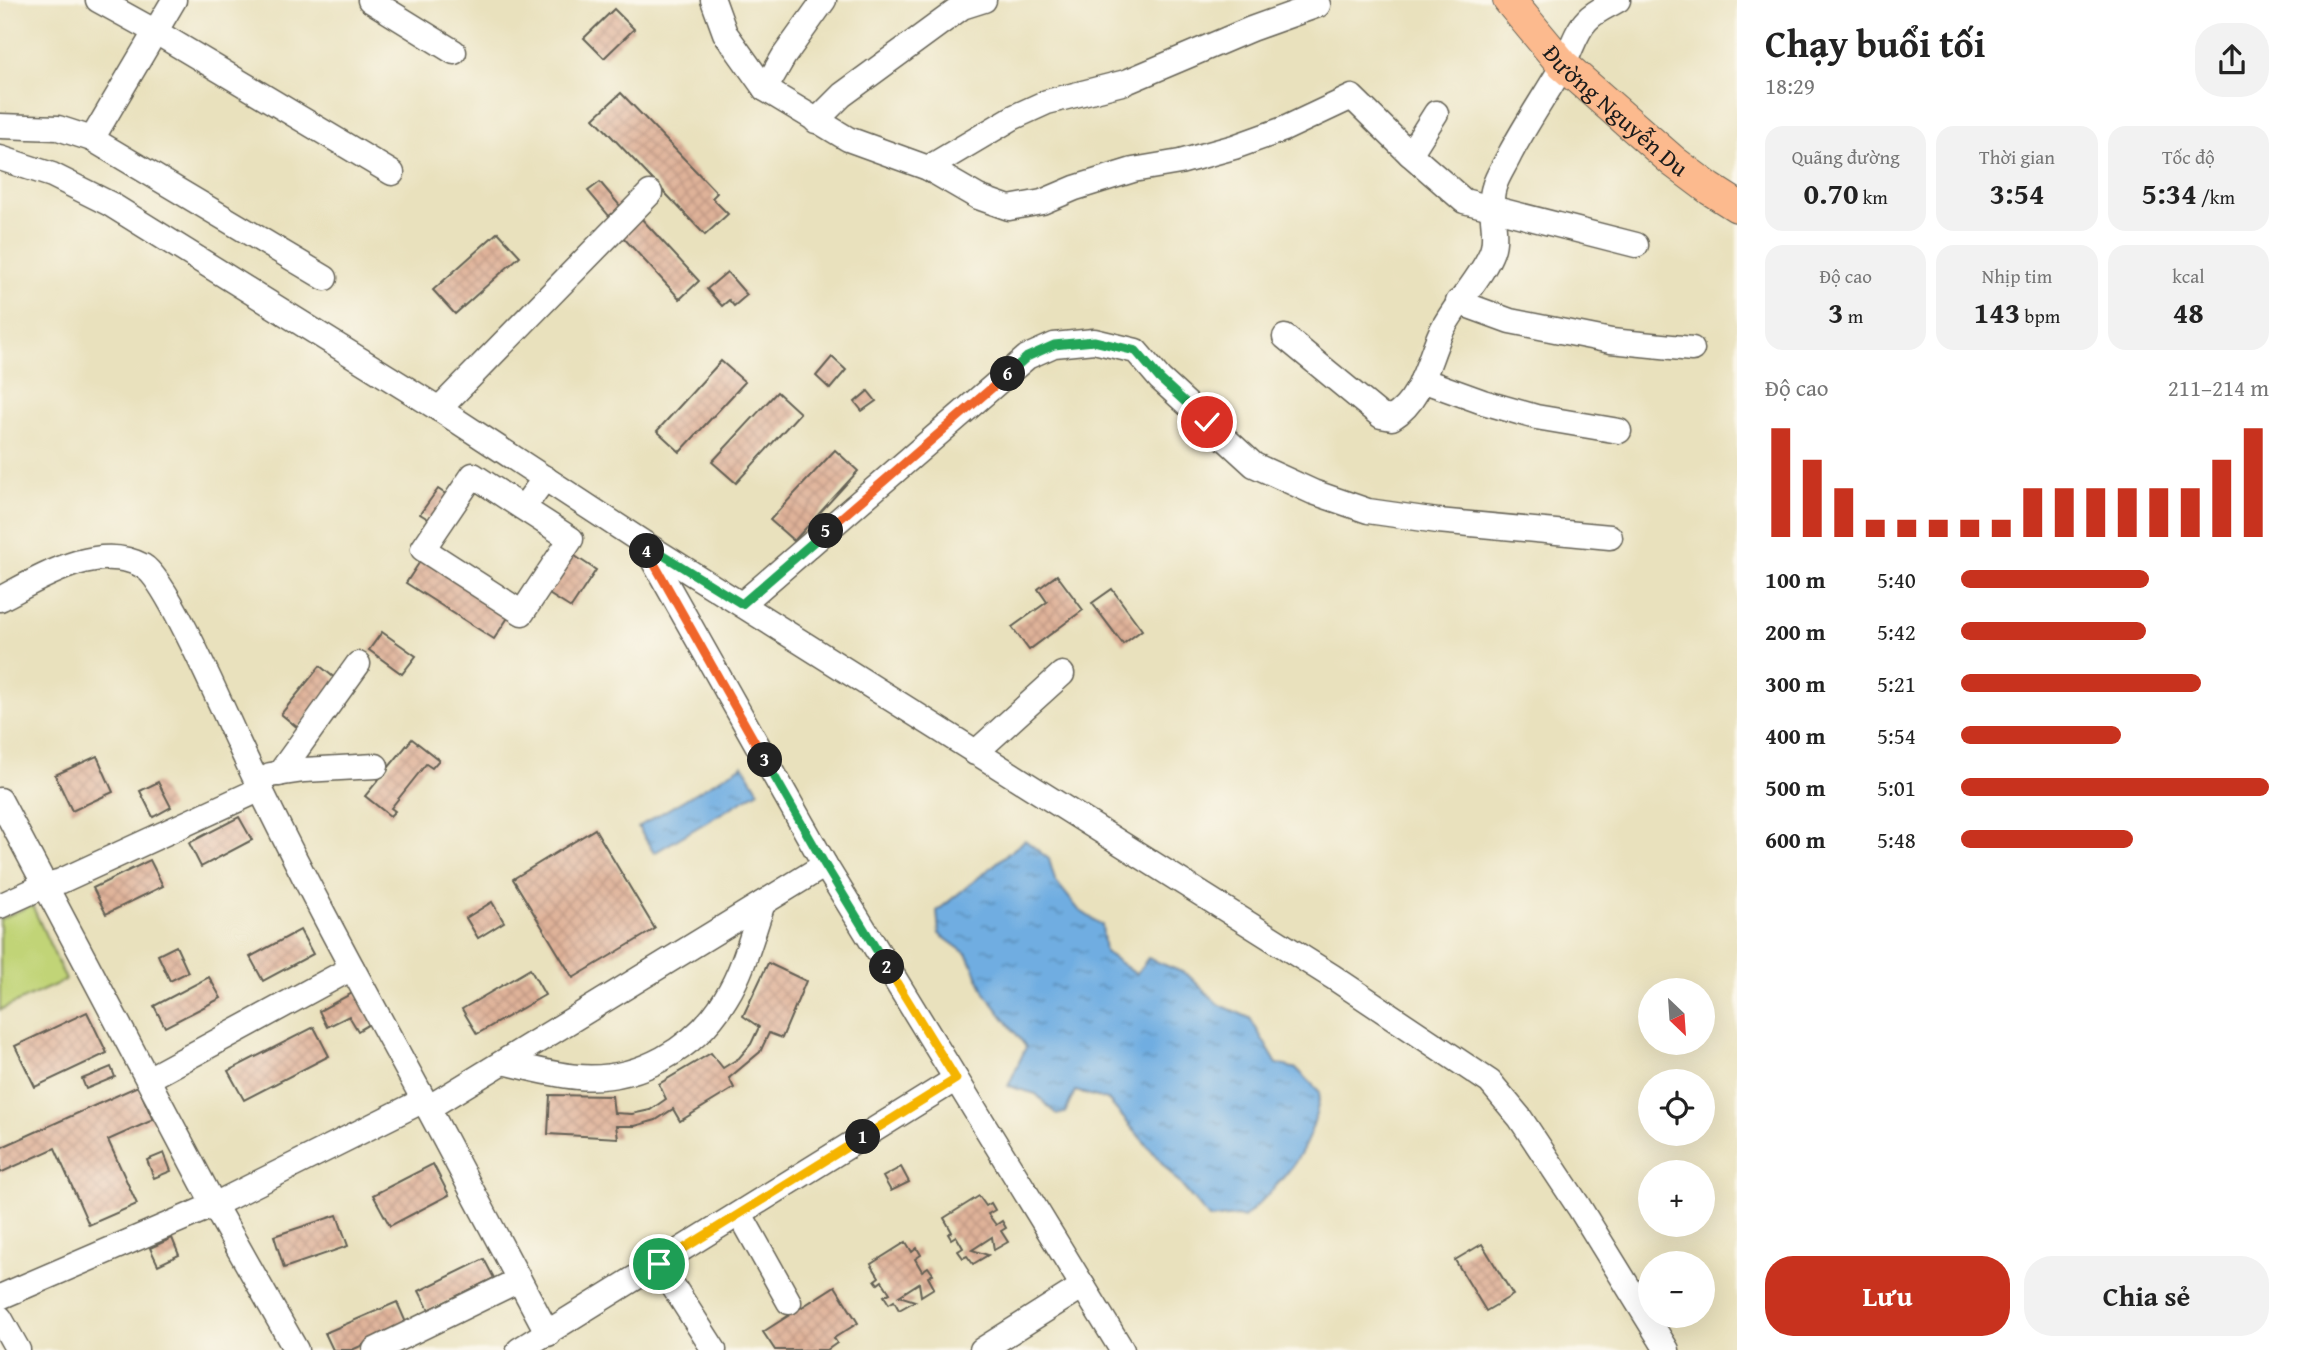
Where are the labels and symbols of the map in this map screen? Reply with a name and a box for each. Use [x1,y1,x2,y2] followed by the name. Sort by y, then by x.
[1535,36,1696,184] street label: Đường Nguyễn Du
[990,356,1026,392] pin: 6
[1177,392,1237,452] pin
[808,514,844,548] pin: 5
[630,534,664,568] pin: 4
[748,742,782,778] pin: 3
[870,950,904,984] pin: 2
[1638,978,1715,1055] north arrow
[846,1120,880,1154] pin: 1
[629,1234,689,1294] pin

